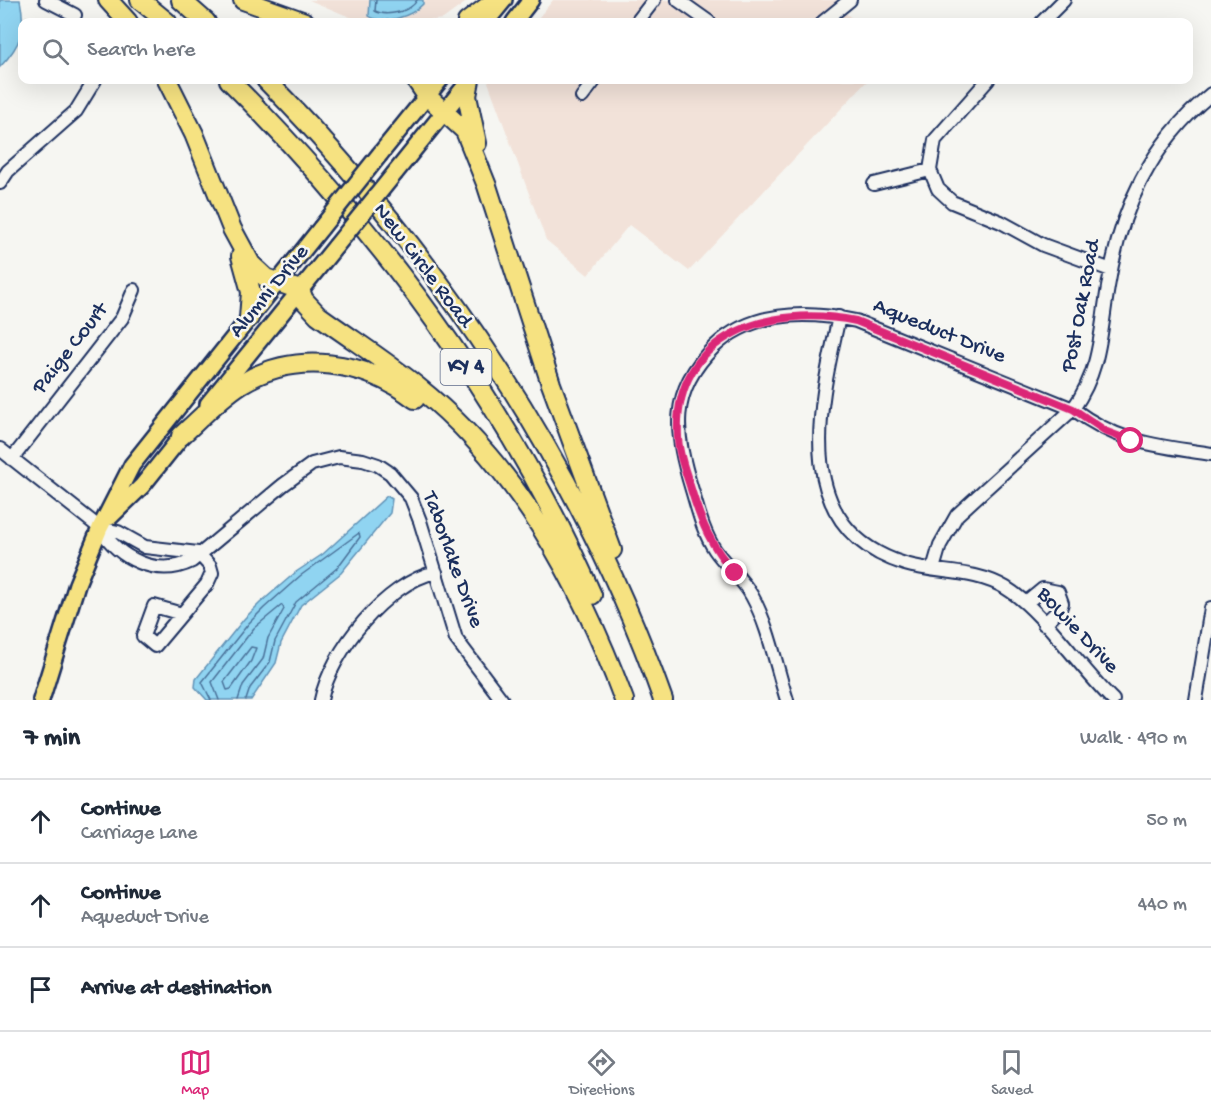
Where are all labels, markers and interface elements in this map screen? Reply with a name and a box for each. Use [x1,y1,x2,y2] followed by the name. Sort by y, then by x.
[18,18,1193,84] search box
[39,35,72,68] icon: search
[87,38,195,64] text: Search here
[367,199,479,335] street label: New Circle Road
[1056,235,1108,375] street label: Post Oak Road
[225,240,316,344] street label: Alumni Drive
[869,294,1010,371] street label: Aqueduct Drive
[27,297,116,401] street label: Paige Court
[440,349,492,385] road number: KY 4
[1117,427,1143,453] route start
[415,487,489,632] street label: Taborlake Drive
[721,559,747,585] route end
[1030,582,1124,680] street label: Bowie Drive
[24,724,80,755] text: 7 min
[1080,728,1187,751] text: Walk · 490 m
[81,797,161,823] text: Continue
[24,805,57,838] icon: ahead
[1146,810,1187,833] text: 50 m
[81,823,197,846] text: Carriage Lane
[81,881,161,907] text: Continue
[24,889,57,922] icon: ahead
[1138,894,1187,917] text: 440 m
[81,907,209,930] text: Aqueduct Drive
[24,973,57,1006] icon: arrive
[81,976,271,1002] text: Arrive at destination
[179,1046,212,1101] tab: Map
[569,1046,634,1101] tab: Directions
[991,1046,1032,1101] tab: Saved

